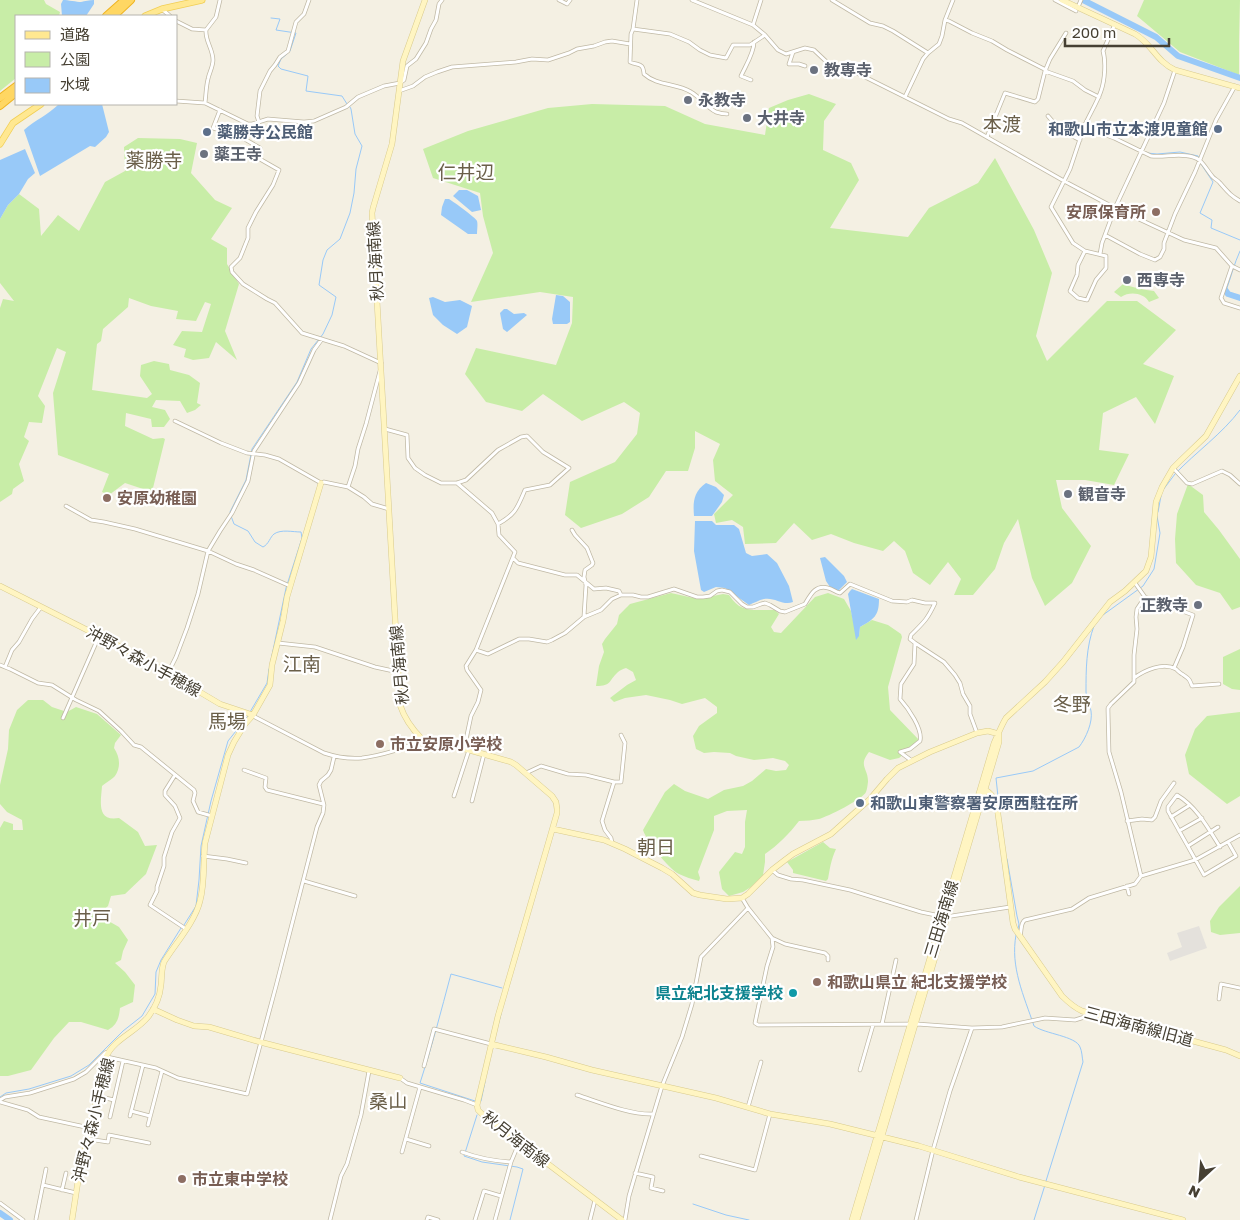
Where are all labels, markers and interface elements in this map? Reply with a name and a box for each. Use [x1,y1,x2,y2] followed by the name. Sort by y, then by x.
[15,15,178,105] legend
[1065,15,1169,47] scale bar
[1072,23,1116,41] text: 200 m
[60,25,90,43] text: 道路
[60,50,90,68] text: 公園
[824,60,872,80] place label: 教専寺
[808,64,820,76] marker: 教専寺
[60,75,90,93] text: 水域
[698,90,746,110] place label: 永教寺
[682,94,694,106] marker: 永教寺
[757,108,805,128] place label: 大井寺
[741,112,753,124] marker: 大井寺
[983,112,1021,135] district label: 本渡
[1048,119,1208,139] place label: 和歌山市立本渡児童館
[217,122,313,142] place label: 薬勝寺公民館
[1212,123,1224,135] marker: 和歌山市立本渡児童館
[201,126,213,138] marker: 薬勝寺公民館
[214,144,262,164] place label: 薬王寺
[125,148,183,171] district label: 薬勝寺
[198,148,210,160] marker: 薬王寺
[437,160,495,183] district label: 仁井辺
[1066,202,1146,222] place label: 安原保育所
[1150,206,1162,218] marker: 安原保育所
[363,221,387,301] street label: 秋月海南線
[1137,270,1185,290] place label: 西専寺
[1121,274,1133,286] marker: 西専寺
[1078,484,1126,504] place label: 観音寺
[117,488,197,508] place label: 安原幼稚園
[1062,488,1074,500] marker: 観音寺
[101,492,113,504] marker: 安原幼稚園
[1140,595,1188,615] place label: 正教寺
[1192,599,1204,611] marker: 正教寺
[83,621,205,701] street label: 沖野々森小手穂線
[386,624,412,706] street label: 秋月海南線
[283,652,321,675] district label: 江南
[1053,692,1091,715] district label: 冬野
[208,709,246,732] district label: 馬場
[390,734,502,754] place label: 市立安原小学校
[374,738,386,750] marker: 市立安原小学校
[870,793,1078,813] place label: 和歌山東警察署安原西駐在所
[854,797,866,809] marker: 和歌山東警察署安原西駐在所
[637,835,675,858] district label: 朝日
[920,878,962,960] street label: 三田海南線
[73,906,111,929] district label: 井戸
[827,972,1007,992] place label: 和歌山県立 紀北支援学校
[811,976,823,988] marker: 和歌山県立 紀北支援学校
[655,983,783,1003] place label: 県立紀北支援学校
[787,987,799,999] marker: 県立紀北支援学校
[1082,1002,1196,1050] street label: 三田海南線旧道
[68,1055,118,1185] street label: 沖野々森小手穂線
[369,1089,407,1112] district label: 桑山
[478,1106,554,1172] street label: 秋月海南線
[1175,1155,1225,1205] north arrow
[192,1169,288,1189] place label: 市立東中学校
[176,1173,188,1185] marker: 市立東中学校
[1186,1182,1203,1202] text: N

